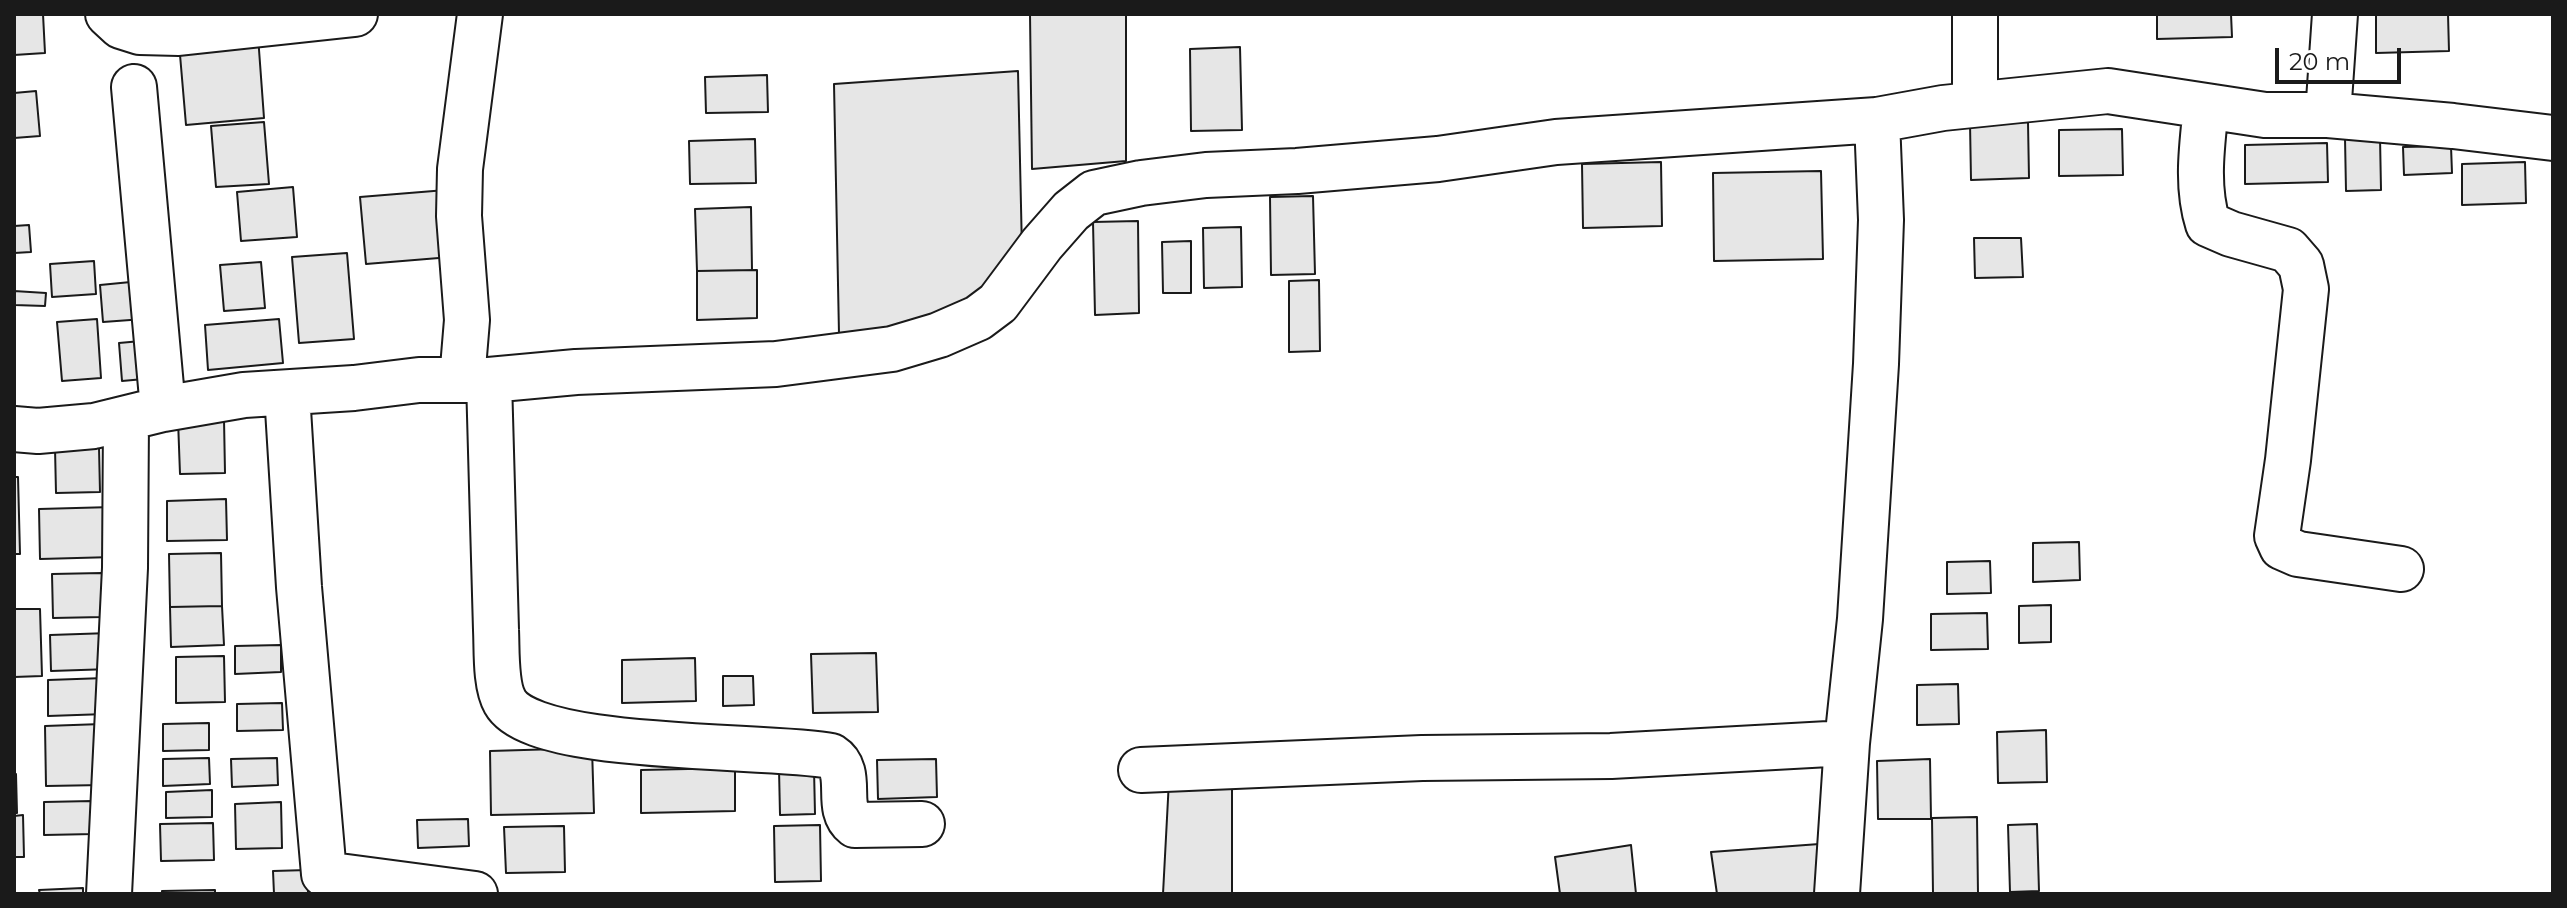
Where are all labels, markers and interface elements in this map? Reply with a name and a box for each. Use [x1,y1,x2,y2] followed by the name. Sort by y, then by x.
[2279,32,2405,82] scale bar
[2289,47,2350,76] text: 20 m

